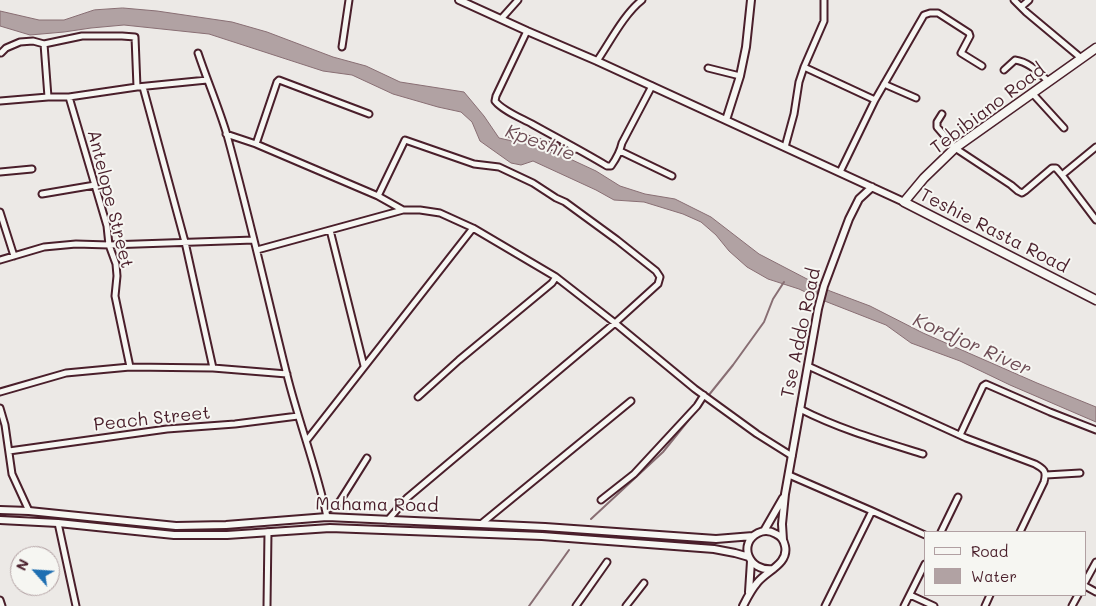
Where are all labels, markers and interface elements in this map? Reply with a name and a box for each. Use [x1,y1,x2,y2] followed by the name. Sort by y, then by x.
[927,59,1049,159] street label: Tebibiano Road
[502,120,578,166] water label: Kpeshie
[82,128,138,270] street label: Antelope Street
[916,184,1072,278] street label: Teshie Rasta Road
[777,266,825,400] street label: Tse Addo Road
[909,309,1035,381] water label: Kordjor River
[93,402,211,436] street label: Peach Street
[315,493,439,517] street label: Mahama Road
[924,531,1086,596] legend
[971,541,1008,561] text: Road
[10,546,60,596] north arrow
[11,556,33,574] text: N
[971,566,1017,586] text: Water

